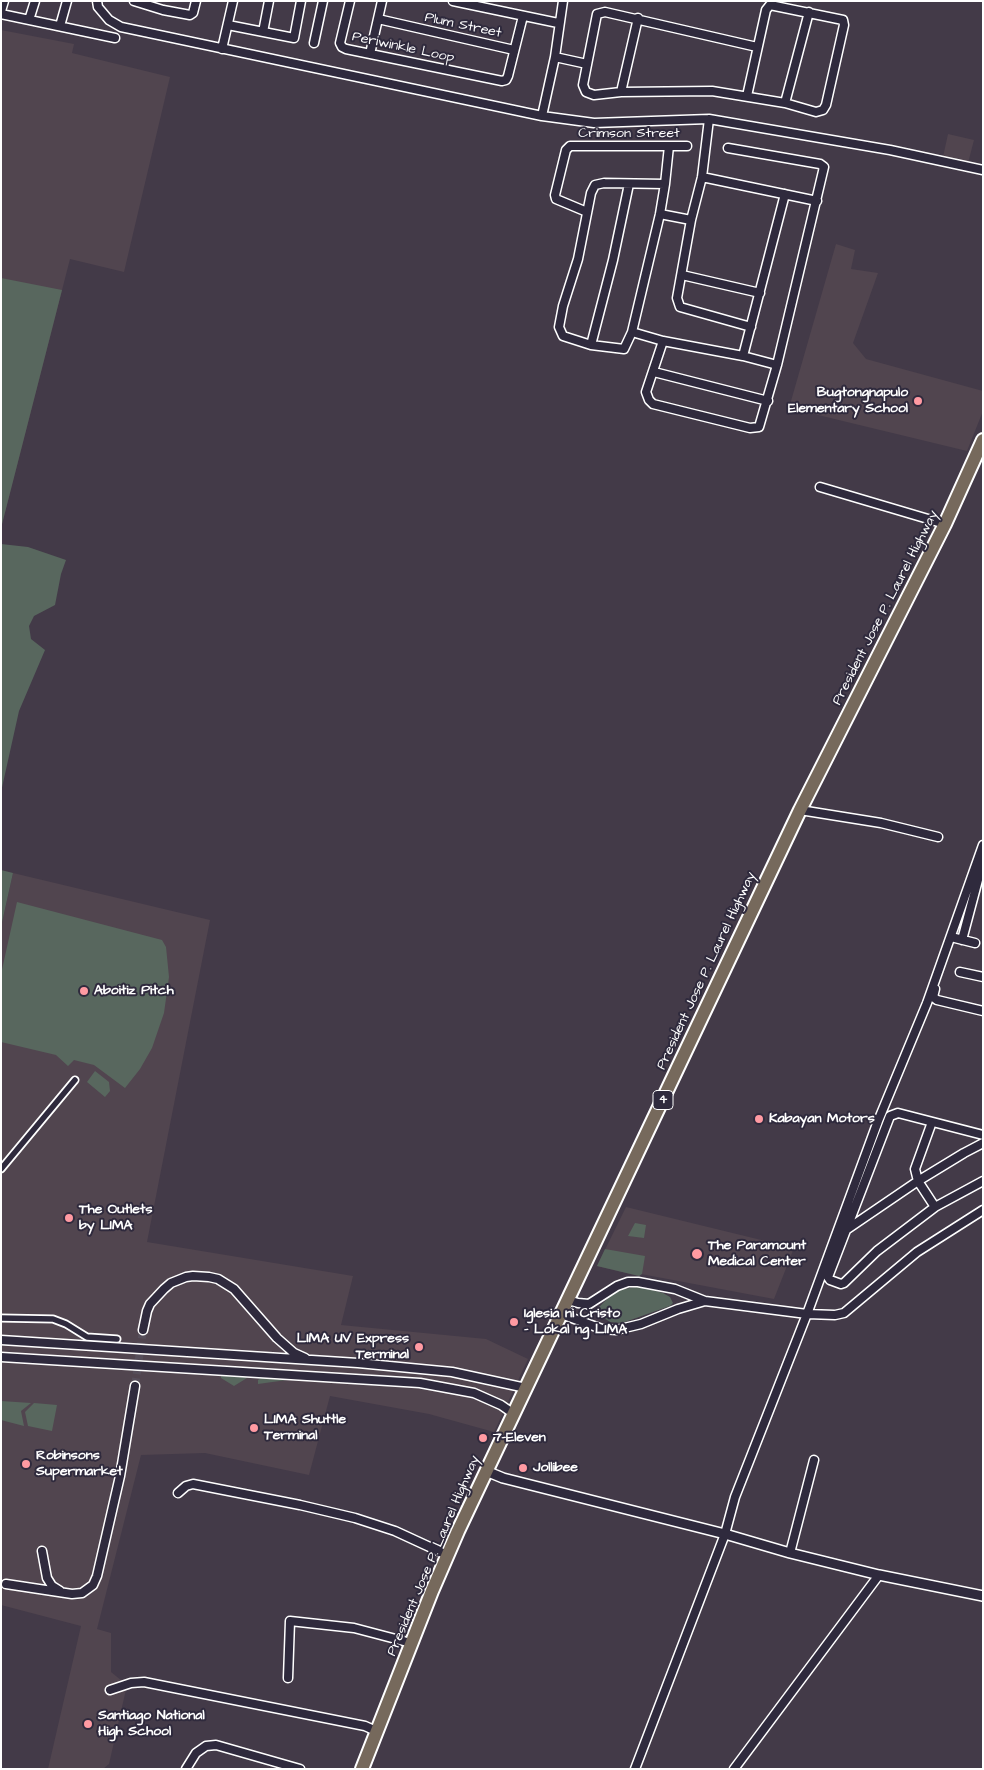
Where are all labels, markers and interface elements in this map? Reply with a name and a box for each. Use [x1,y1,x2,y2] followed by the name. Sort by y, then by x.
[423,10,503,42] street label: Plum Street
[350,29,456,67] street label: Periwinkle Loop
[578,126,680,142] street label: Crimson Street
[788,385,908,418] place label: Bugtongnapulo Elementary School
[912,395,924,407] marker: Bugtongnapulo Elementary School
[829,508,943,708] street label: President Jose P. Laurel Highway
[654,869,760,1073] street label: President Jose P. Laurel Highway
[94,983,174,999] place label: Aboitiz Pitch
[78,985,90,997] marker: Aboitiz Pitch
[653,1090,673,1110] road number: 4
[769,1111,875,1127] place label: Kabayan Motors
[753,1113,765,1125] marker: Kabayan Motors
[79,1202,152,1234] place label: The Outlets by LIMA
[63,1212,75,1224] marker: The Outlets by LIMA
[708,1238,806,1270] place label: The Paramount Medical Center
[690,1247,704,1261] marker: The Paramount Medical Center
[524,1306,627,1338] place label: Iglesia ni Cristo - Lokal ng LIMA
[508,1316,520,1328] marker: Iglesia ni Cristo - Lokal ng LIMA
[297,1331,409,1364] place label: LIMA UV Express Terminal
[413,1341,425,1353] marker: LIMA UV Express Terminal
[264,1412,346,1444] place label: LIMA Shuttle Terminal
[248,1422,260,1434] marker: LIMA Shuttle Terminal
[493,1430,546,1446] place label: 7-Eleven
[477,1432,489,1444] marker: 7-Eleven
[36,1448,123,1480] place label: Robinsons Supermarket
[384,1453,484,1659] street label: President Jose P. Laurel Highway
[20,1458,32,1470] marker: Robinsons Supermarket
[533,1460,578,1476] place label: Jollibee
[517,1462,529,1474] marker: Jollibee
[98,1708,205,1740] place label: Santiago National High School
[82,1718,94,1730] marker: Santiago National High School

